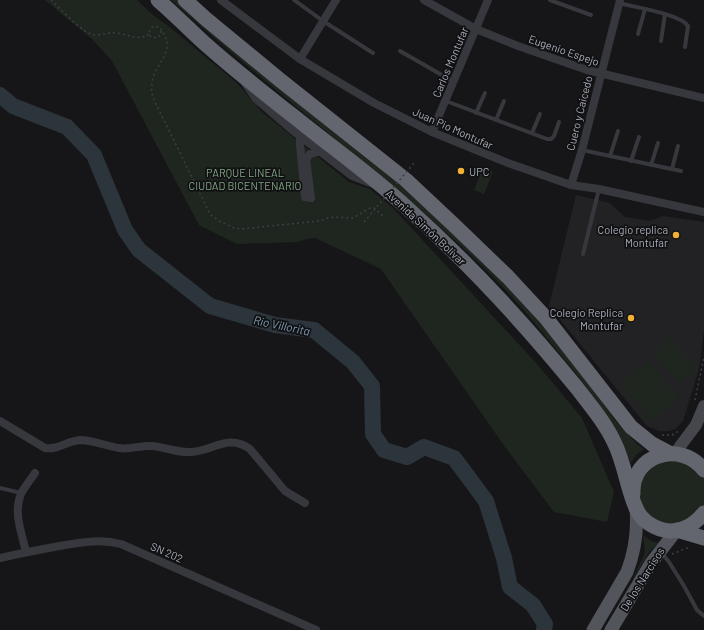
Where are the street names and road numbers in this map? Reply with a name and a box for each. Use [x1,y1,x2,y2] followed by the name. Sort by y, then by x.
[429,25,471,99] street label: Carlos Montufar
[527,32,601,68] street label: Eugenio Espejo
[563,74,595,152] street label: Cuero y Caicedo
[411,104,495,152] street label: Juan Pio Montufar
[383,187,469,267] street label: Avenida Simón Bolívar
[149,539,185,565] street label: SN 202
[617,545,667,613] street label: De los Narcisos

